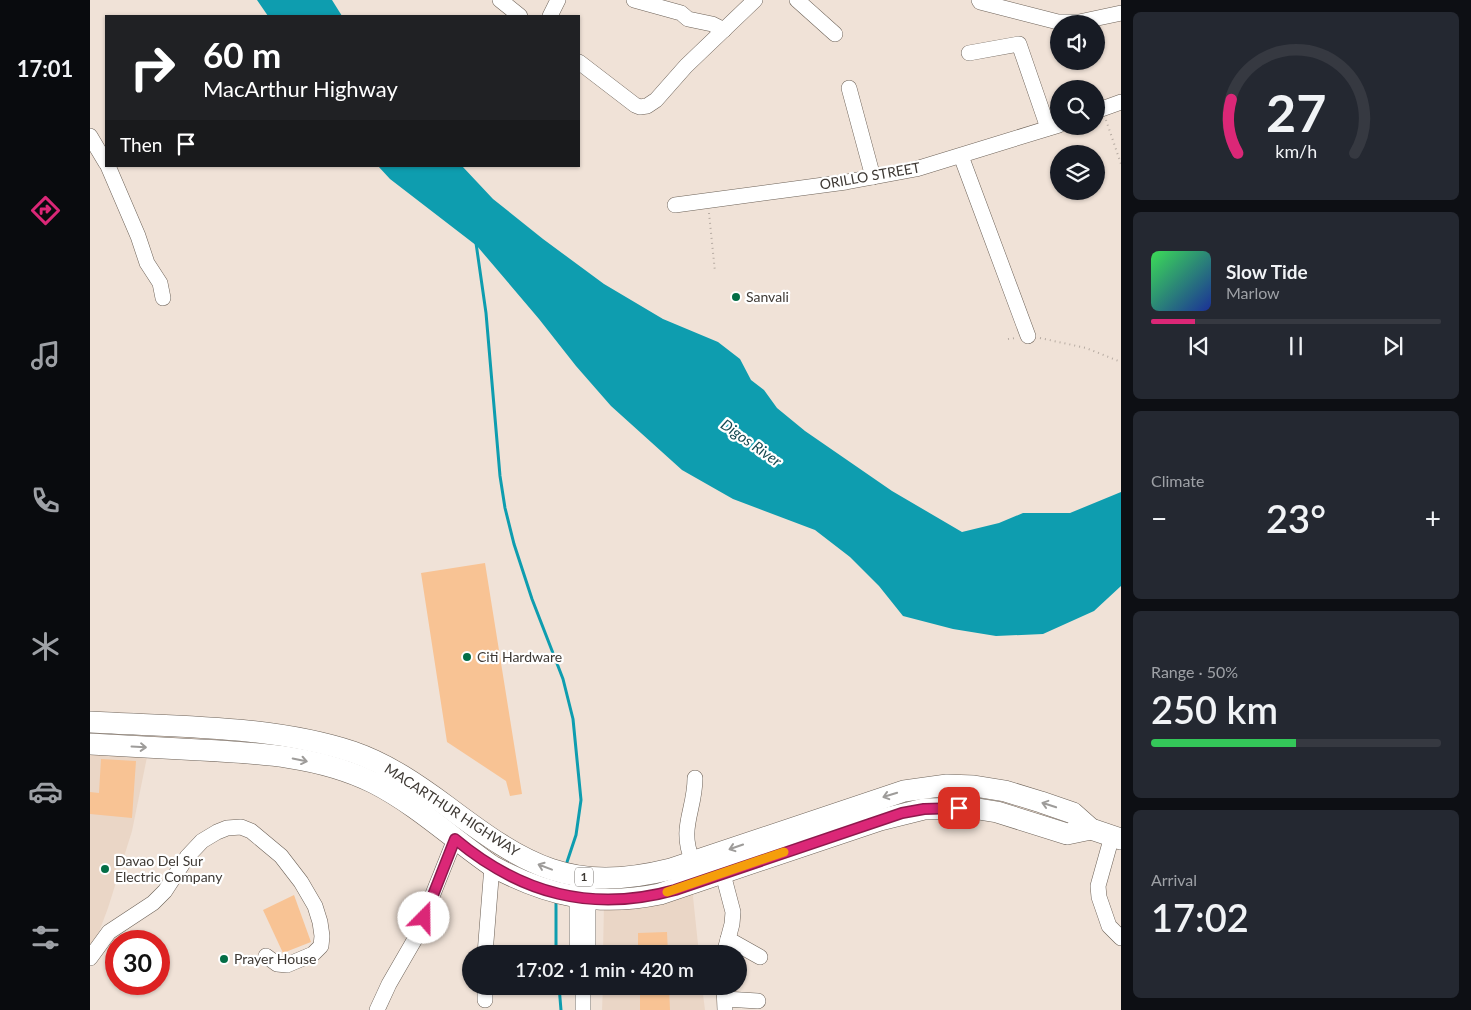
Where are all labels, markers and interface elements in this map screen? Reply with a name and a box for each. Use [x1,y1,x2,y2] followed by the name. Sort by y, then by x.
[1050,15,1105,200] map controls
[1050,15,1105,70] button: sound
[203,33,281,75] text: 60 m
[120,35,185,100] icon: right
[17,55,73,82] text: 17:01
[203,75,398,102] text: MacArthur Highway
[1050,80,1105,135] button: search
[1266,81,1326,143] text: 27
[172,130,200,158] icon: arrive
[120,133,162,156] text: Then
[1275,140,1317,162] text: km/h
[1050,145,1105,200] button: layers
[818,158,922,193] street label: ORILLO STREET
[28,193,63,228] icon: directions
[1226,260,1308,283] text: Slow Tide
[1226,283,1280,302] text: Marlow
[746,288,789,305] place label: Sanvali
[730,291,742,303] marker: Sanvali
[1185,332,1213,360] icon: previous
[1282,332,1310,360] icon: pause
[1379,332,1407,360] icon: next
[28,338,63,373] icon: music
[718,415,786,470] water label: Digos River
[1151,471,1204,490] text: Climate
[28,483,63,518] icon: phone
[1266,495,1326,541] text: 23°
[1151,501,1167,535] text: −
[1425,501,1441,535] text: +
[28,629,63,664] icon: climate
[477,648,562,665] place label: Citi Hardware
[461,651,473,663] marker: Citi Hardware
[1151,662,1238,681] text: Range · 50%
[1151,686,1278,732] text: 250 km
[130,742,146,751] one-way arrow
[292,755,308,765] one-way arrow
[381,759,523,860] street label: MACARTHUR HIGHWAY
[28,774,63,809] icon: car
[938,787,980,829] pin
[883,790,899,800] one-way arrow
[945,794,973,822] icon: arrive
[1042,800,1058,809] one-way arrow
[729,843,745,852] one-way arrow
[115,852,223,885] place label: Davao Del Sur Electric Company
[538,862,553,871] one-way arrow
[99,863,111,875] marker: Davao Del Sur Electric Company
[575,868,593,886] road number: 1
[1151,870,1197,889] text: Arrival
[397,891,449,943] position arrow
[1151,894,1249,940] text: 17:02
[28,920,63,955] icon: filters
[105,930,170,995] speed limit sign: 30
[234,950,317,967] place label: Prayer House
[218,953,230,965] marker: Prayer House
[515,958,694,981] text: 17:02 · 1 min · 420 m

